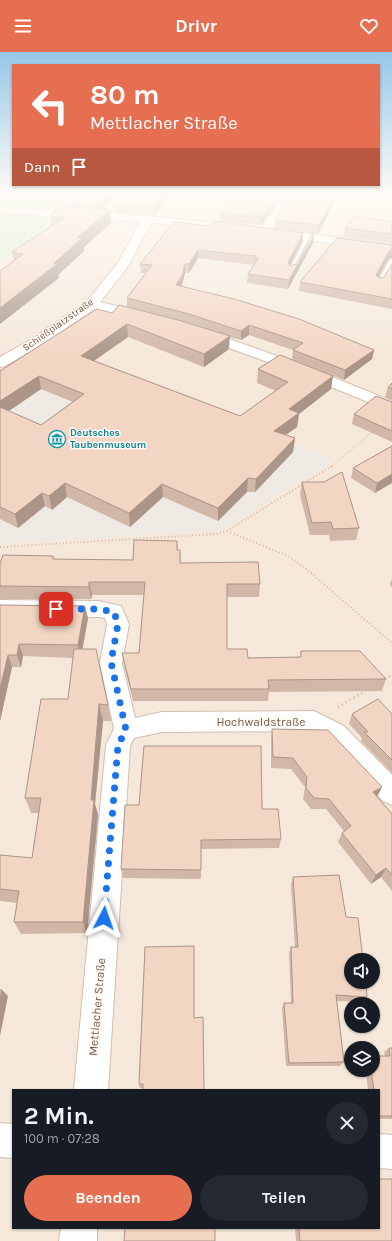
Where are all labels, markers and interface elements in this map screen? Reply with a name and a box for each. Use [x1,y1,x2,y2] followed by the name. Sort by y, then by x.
[12,15,34,37] icon: menu
[175,15,217,37] text: Drivr
[358,15,380,37] icon: heart
[90,78,159,111] text: 80 m
[24,80,76,132] icon: left
[90,112,238,134] text: Mettlacher Straße
[68,156,90,178] icon: arrive
[24,158,60,176] text: Dann
[20,296,96,354] street label: Schießplatzstraße
[70,427,146,451] place label: Deutsches Taubenmuseum
[47,429,67,449] museum icon: Deutsches Taubenmuseum
[39,592,73,626] pin
[45,598,67,620] icon: arrive
[216,715,306,729] street label: Hochwaldstraße
[83,897,125,939] position arrow
[344,953,380,1077] map controls
[344,953,380,989] button: sound
[86,957,108,1057] street label: Mettlacher Straße
[344,997,380,1033] button: search
[344,1041,380,1077] button: layers
[24,1102,94,1130] text: 2 Min.
[326,1102,368,1144] button: close
[24,1131,100,1146] text: 100 m · 07:28
[24,1175,192,1221] button: Beenden
[200,1175,368,1221] button: Teilen

